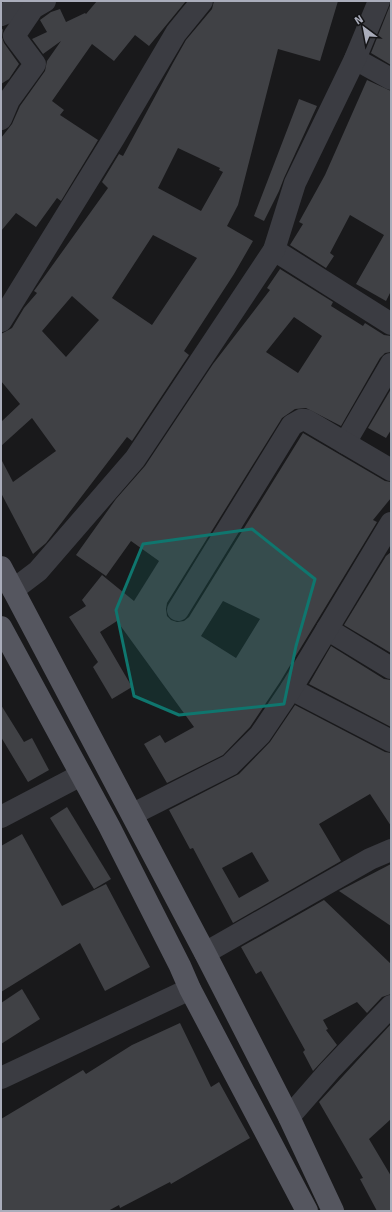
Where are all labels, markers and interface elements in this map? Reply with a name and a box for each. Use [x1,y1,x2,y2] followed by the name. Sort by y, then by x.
[344,8,384,48] north arrow
[352,12,366,27] text: N

